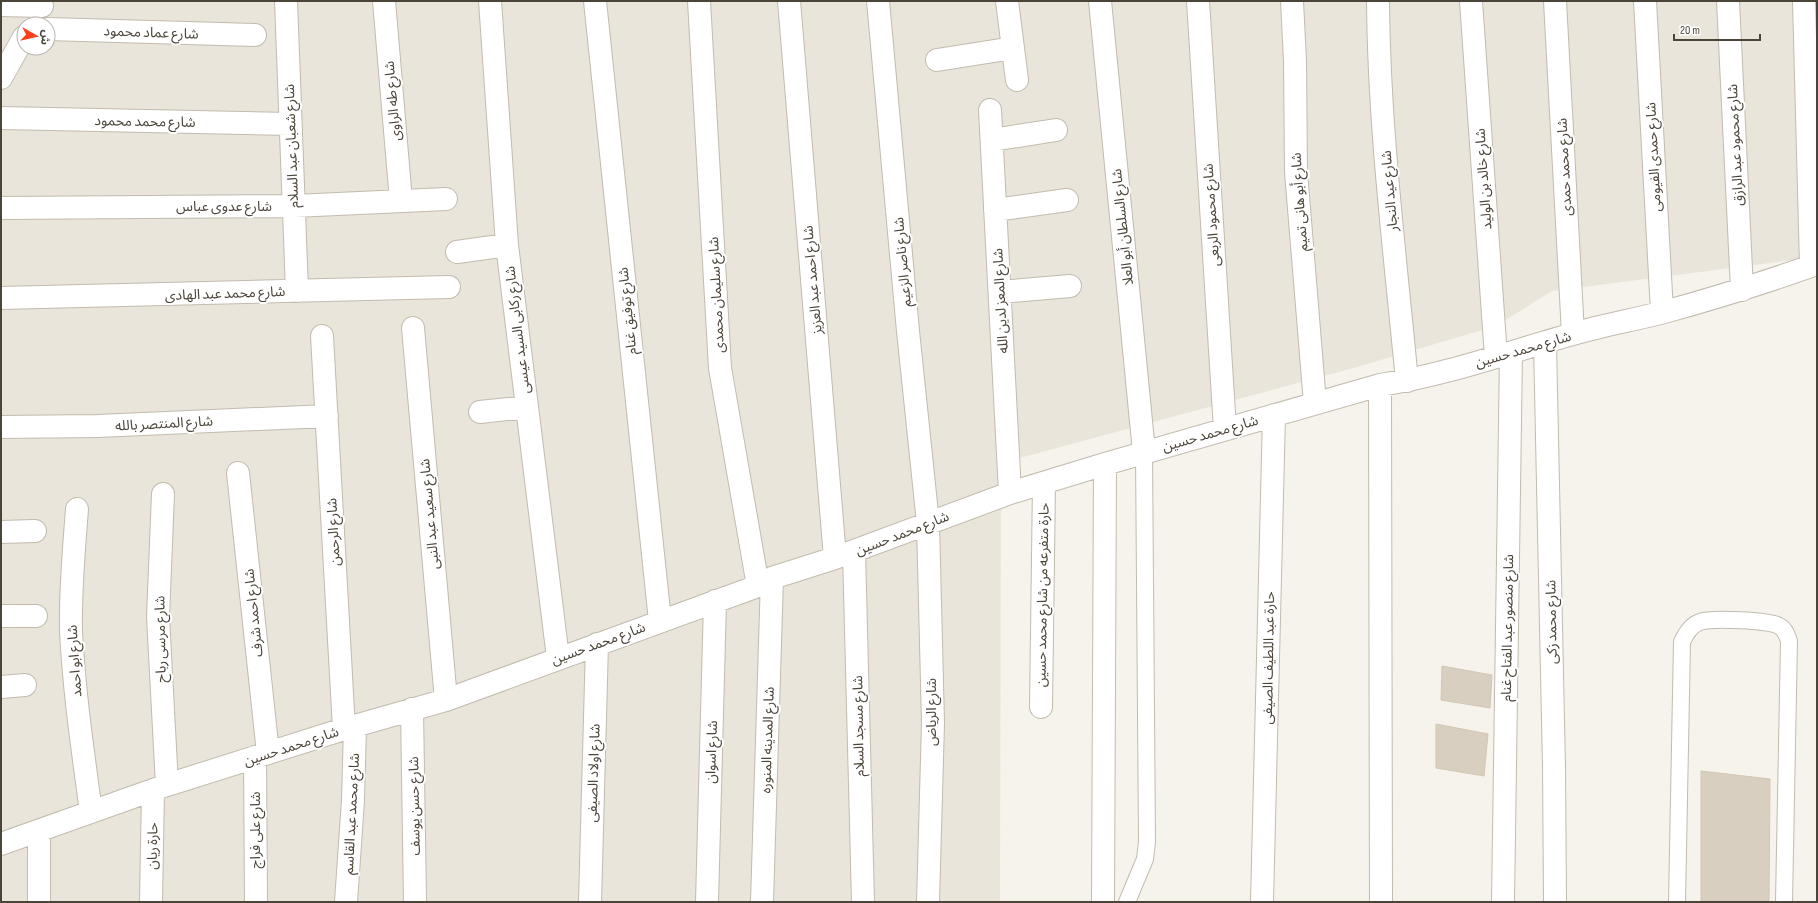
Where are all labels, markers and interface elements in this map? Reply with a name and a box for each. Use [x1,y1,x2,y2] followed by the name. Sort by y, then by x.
[16,16,56,56] north arrow
[1674,16,1760,42] scale bar
[103,22,199,45] street label: شارع عماد محمود
[1680,23,1700,38] text: 20 m
[38,29,53,46] text: ش
[381,60,406,142] street label: شارع طه الراوى
[281,84,304,208] street label: شارع شعبان عبد السلام
[1724,84,1749,206] street label: شارع محمود عبد الرازق
[1642,102,1667,212] street label: شارع حمدى الفيومى
[94,112,196,133] street label: شارع محمد محمود
[1553,117,1578,216] street label: شارع محمد حمدى
[1471,128,1498,230] street label: شارع خالد بن الوليد
[1377,149,1404,233] street label: شارع عيد النجار
[1287,152,1313,252] street label: شارع أبو هانى تميم
[1199,163,1226,267] street label: شارع محمود الربعى
[1107,168,1139,286] street label: شارع السلطان أبو العلا
[176,198,272,217] street label: شارع عدوى عباس
[890,216,917,308] street label: شارع ناصر الزعيم
[799,224,828,336] street label: شارع احمد عبد العزيز
[705,236,730,354] street label: شارع سليمان محمدى
[989,248,1014,354] street label: شارع المعز لدين الله
[501,265,536,395] street label: شارع ركابى السيد عيسى
[614,266,643,356] street label: شارع توفيق غنام
[164,283,286,306] street label: شارع محمد عبد الهادى
[1473,328,1574,373] street label: شارع محمد حسين
[115,412,214,437] street label: شارع المنتصر بالله
[1160,412,1261,457] street label: شارع محمد حسين
[416,458,445,570] street label: شارع سعيد عبد النبى
[323,497,346,566] street label: شارع الرحمن
[1032,503,1055,687] street label: حارة متفرعه من شارع محمد حسين
[853,508,952,561] street label: شارع محمد حسين
[1498,554,1519,702] street label: شارع منصور عبد الفتاح غنام
[240,568,269,658] street label: شارع احمد شرف
[1542,580,1563,664] street label: شارع محمد زكى
[1259,591,1278,725] street label: حارة عبد اللطيف الصيفى
[151,595,172,683] street label: شارع مرسى رباح
[549,619,648,670] street label: شارع محمد حسين
[63,624,88,698] street label: شارع ابو احمد
[849,675,870,777] street label: شارع مسجد السلام
[923,678,942,746] street label: شارع الرياض
[757,686,780,794] street label: شارع المدينه المنوره
[702,720,723,784] street label: شارع اسوان
[241,723,342,772] street label: شارع محمد حسين
[583,723,606,823] street label: شارع اولاد الصيفى
[340,753,365,875] street label: شارع محمد عبد القاسم
[405,756,426,856] street label: شارع حسن يوسف
[247,791,266,869] street label: شارع على فراج
[144,822,161,870] street label: حارة ريان

